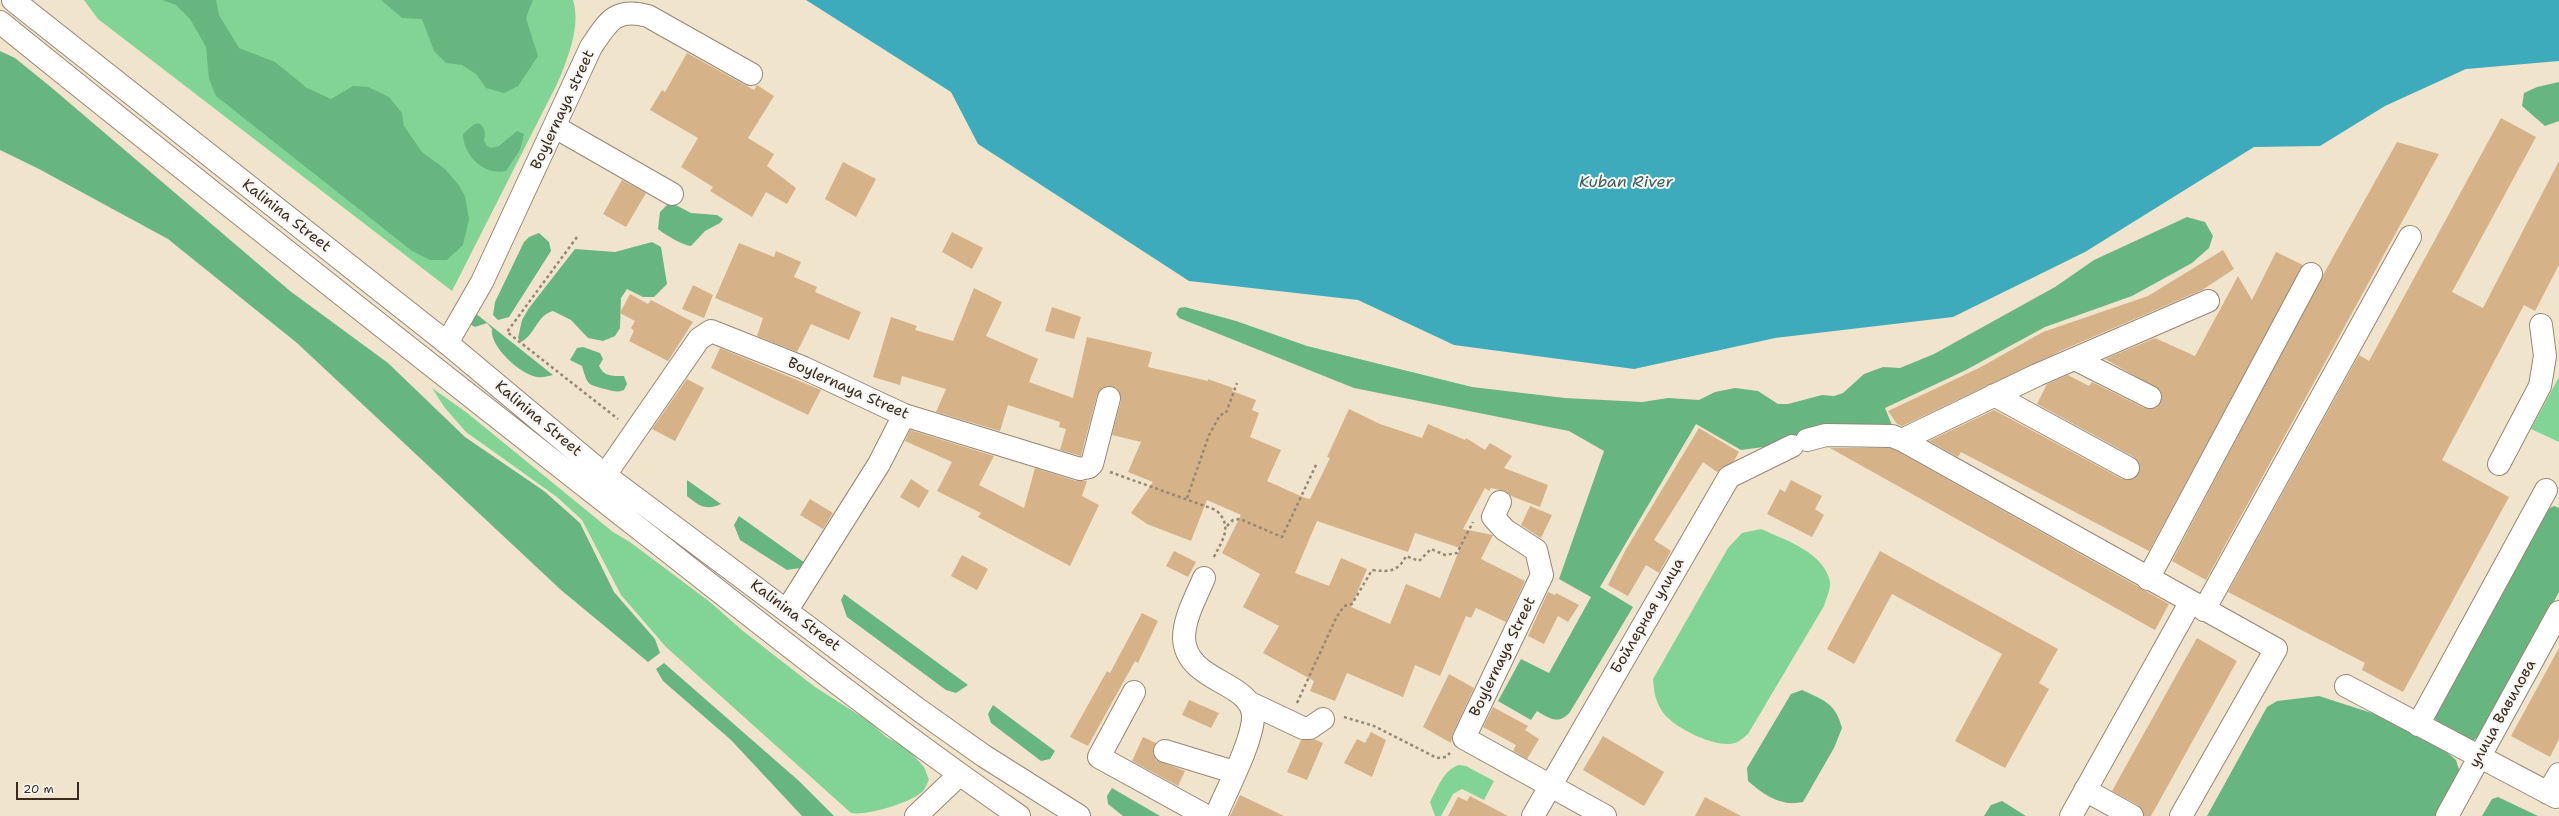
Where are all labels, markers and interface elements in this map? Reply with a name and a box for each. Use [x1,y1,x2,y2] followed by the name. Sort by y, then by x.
[527,47,599,173] street label: Boylernaya street
[1579,173,1673,193] water label: Kuban River
[238,176,334,256] street label: Kalinina Street
[785,354,911,424] street label: Boylernaya Street
[491,377,585,461] street label: Kalinina Street
[1608,555,1688,677] street label: Бойлерная улица
[747,576,843,656] street label: Kalinina Street
[1466,594,1540,720] street label: Boylernaya Street
[2466,657,2540,771] street label: улица Вавилова
[18,774,81,800] scale bar
[23,781,54,797] text: 20 m

